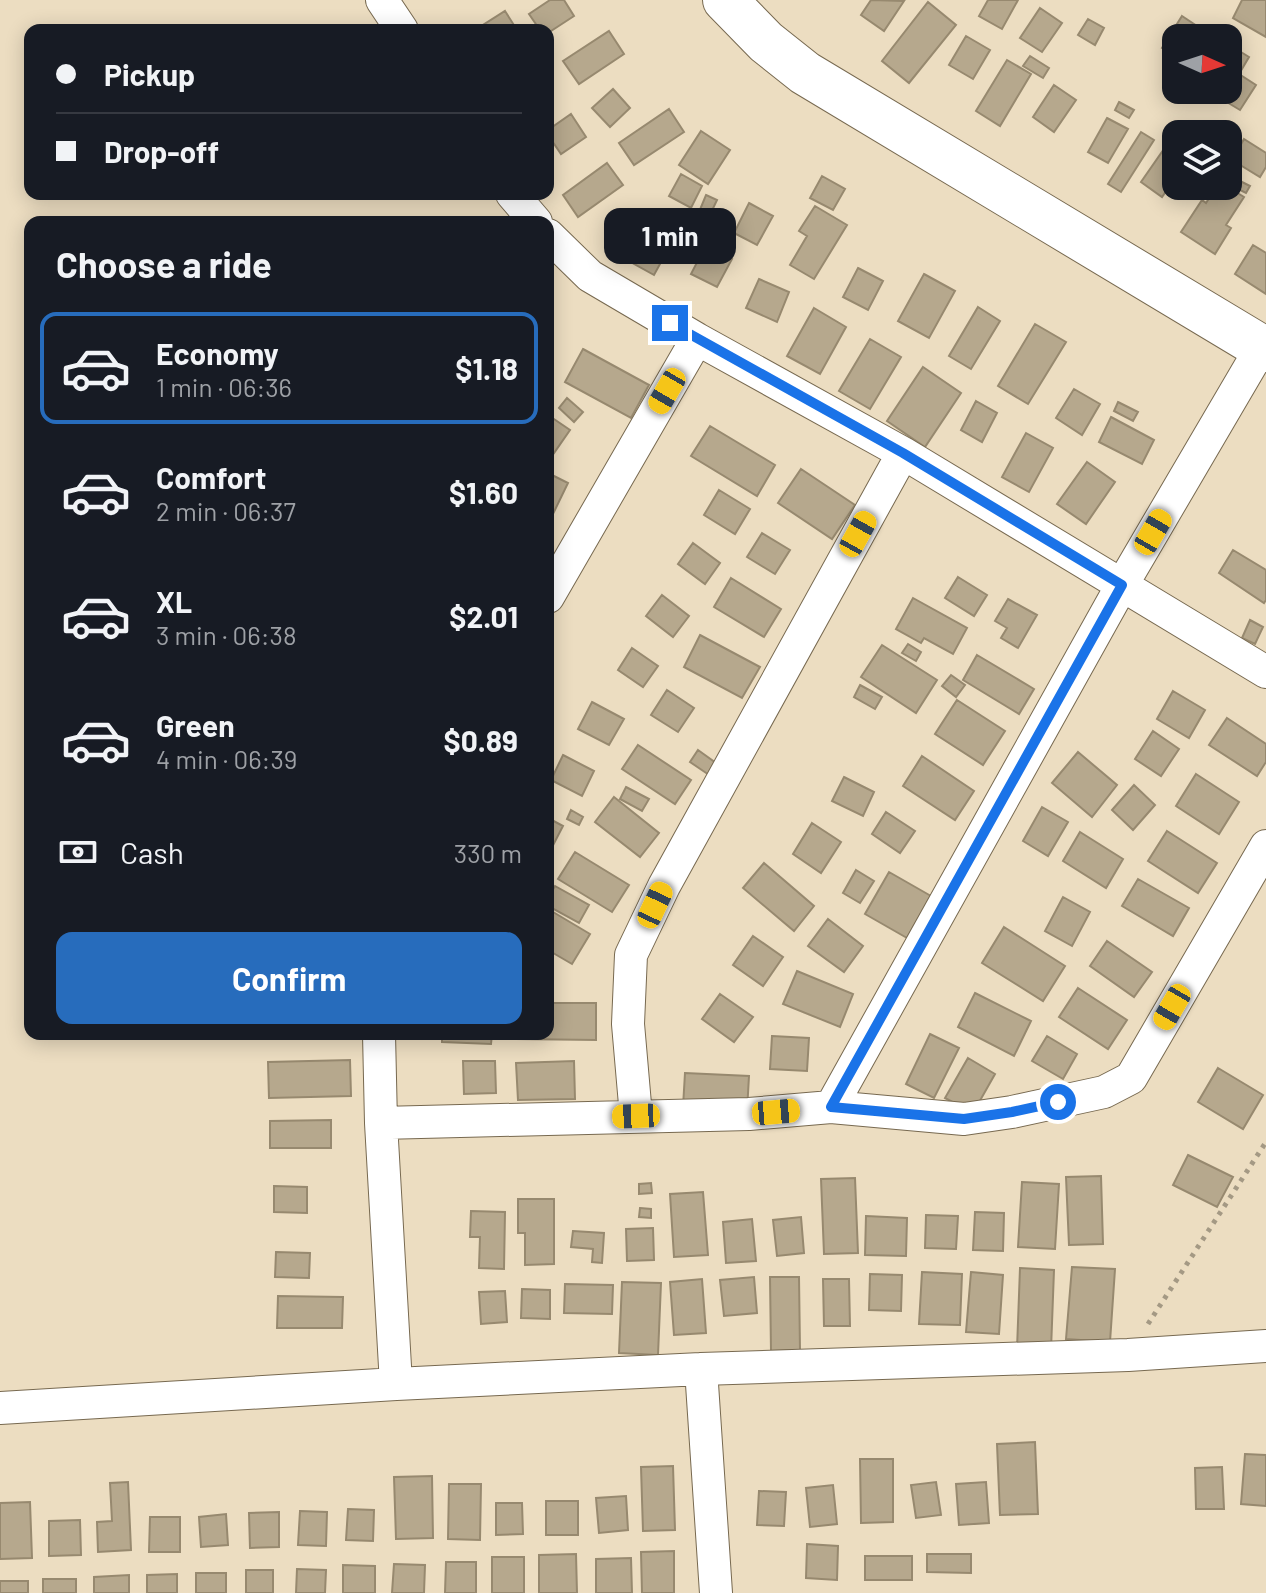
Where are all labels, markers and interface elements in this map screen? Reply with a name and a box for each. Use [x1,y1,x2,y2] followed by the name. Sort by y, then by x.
[1162,24,1242,104] north arrow
[1162,24,1242,200] map controls
[104,56,195,92] text: Pickup
[1162,120,1242,200] button: layers
[104,133,219,169] text: Drop-off
[604,207,736,263] callout: 1 min
[642,220,698,251] text: 1 min
[56,242,272,285] text: Choose a ride
[652,305,688,341] route end
[60,332,132,404] icon: car
[156,335,279,371] text: Economy
[455,350,518,386] text: $1.18
[645,364,689,418] car
[156,371,292,402] text: 1 min · 06:36
[60,456,132,528] icon: car
[156,459,266,495] text: Comfort
[449,474,518,510] text: $1.60
[156,495,296,526] text: 2 min · 06:37
[1131,505,1175,559] car
[836,507,880,561] car
[60,580,132,652] icon: car
[156,583,192,619] text: XL
[449,598,518,634] text: $2.01
[156,619,296,650] text: 3 min · 06:38
[60,704,132,776] icon: car
[156,707,235,743] text: Green
[443,722,518,758] text: $0.89
[156,743,297,774] text: 4 min · 06:39
[56,830,100,874] icon: cash
[120,834,184,870] text: Cash
[454,837,522,868] text: 330 m
[634,878,676,932] car
[56,932,522,1024] button: Confirm
[1150,980,1194,1034] car
[1040,1084,1076,1120] route start
[751,1098,801,1126] car
[612,1103,660,1129] car

